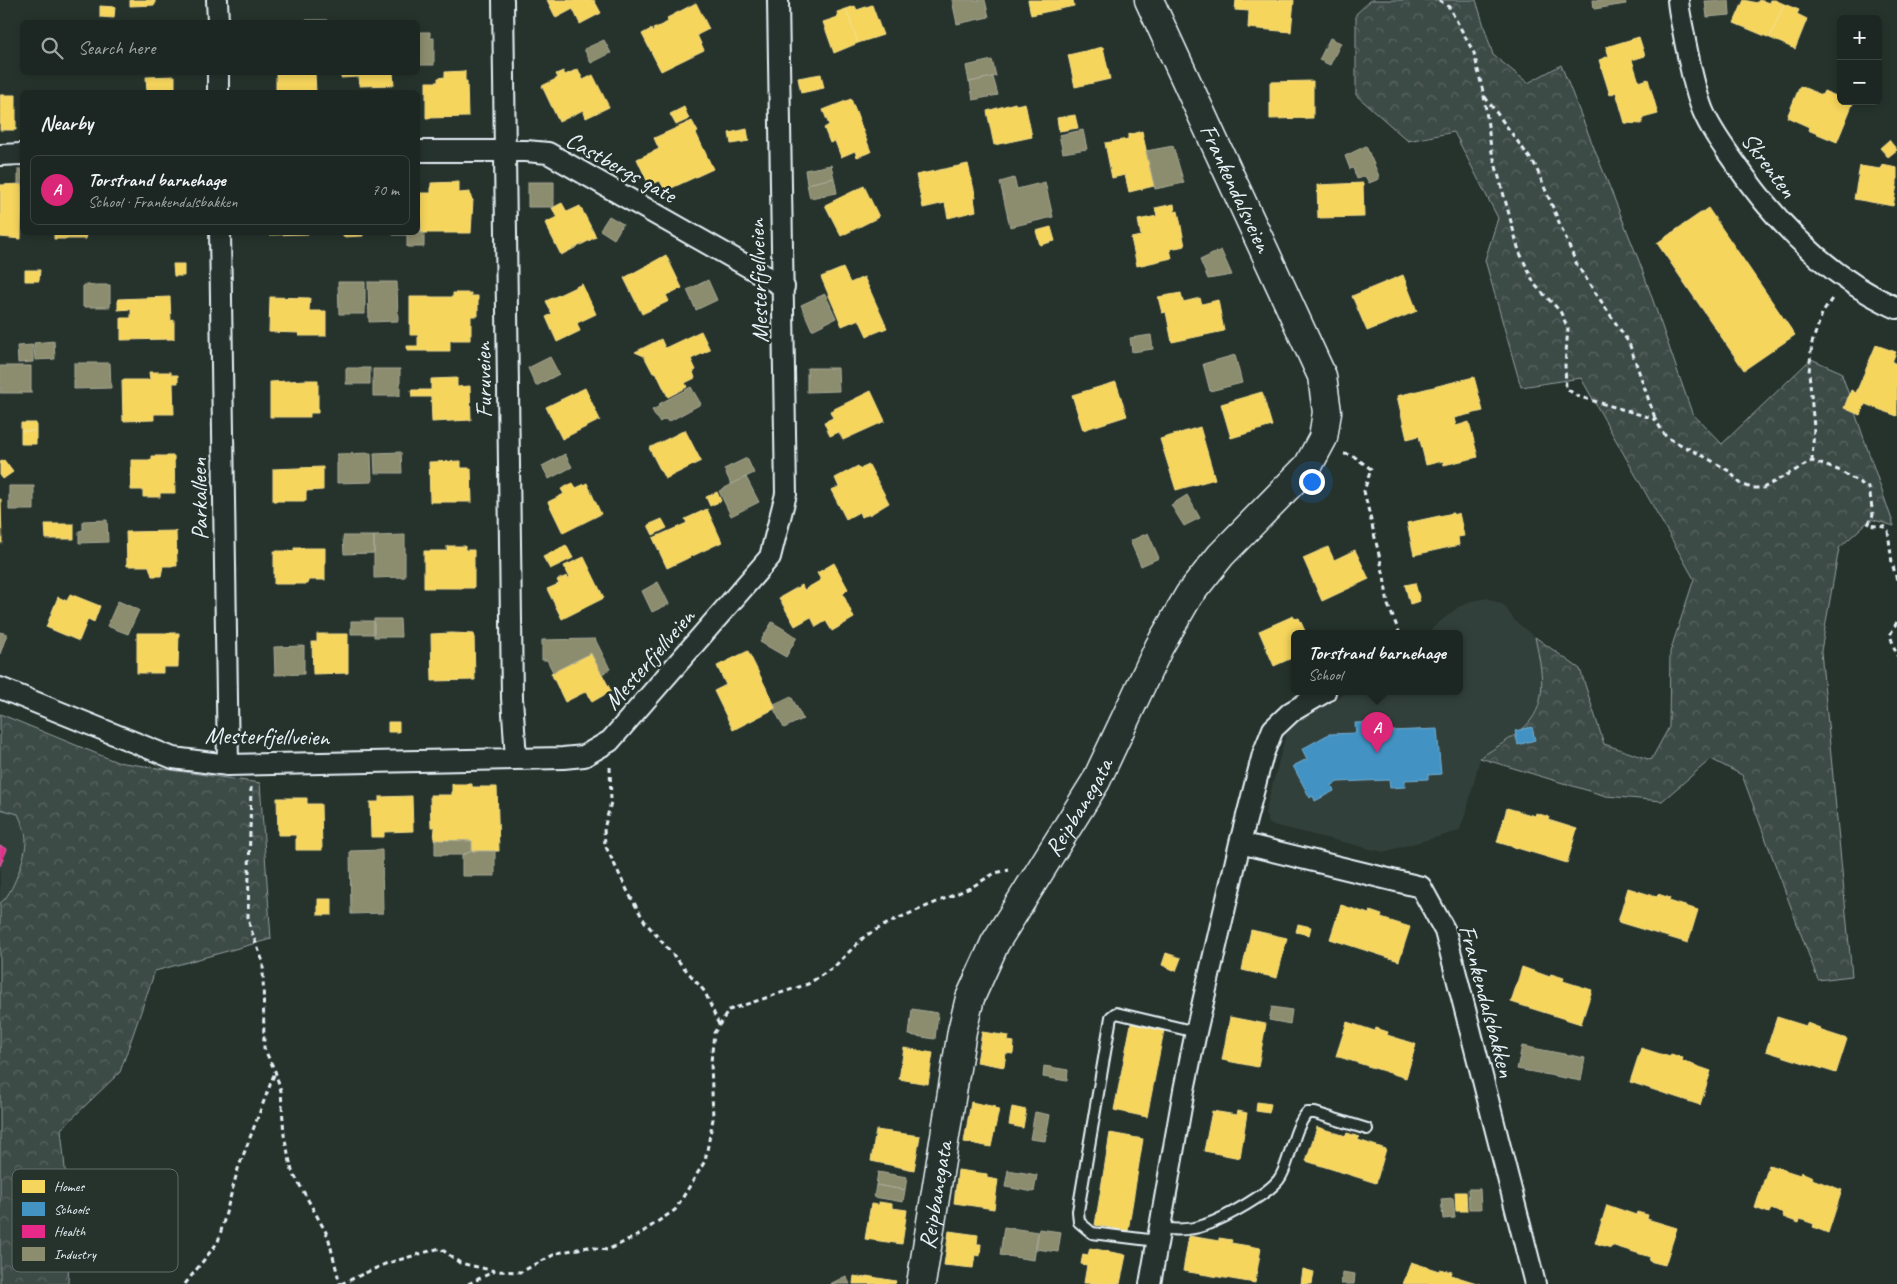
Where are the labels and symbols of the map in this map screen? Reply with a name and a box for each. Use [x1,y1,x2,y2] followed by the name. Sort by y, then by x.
[1193,119,1279,258] street label: Frankendalsveien
[561,124,683,211] street label: Castbergs gate
[1735,126,1804,204] street label: Skrenten
[741,217,775,344] street label: Mesterfjellveien
[467,341,499,418] street label: Furuveien
[183,457,215,540] street label: Parkalleen
[1299,469,1325,495] your location
[597,601,702,716] street label: Mesterfjellveien
[1361,712,1393,753] pin: A
[205,720,331,752] street label: Mesterfjellveien
[1038,752,1120,862] street label: Reipbanegata
[1452,922,1522,1081] street label: Frankendalsbakken
[912,1137,959,1251] street label: Reipbanegata
[12,1169,178,1272] legend
[54,1178,85,1195] text: Homes
[54,1201,90,1218] text: Schools
[54,1223,86,1240] text: Health
[54,1246,97,1263] text: Industry

